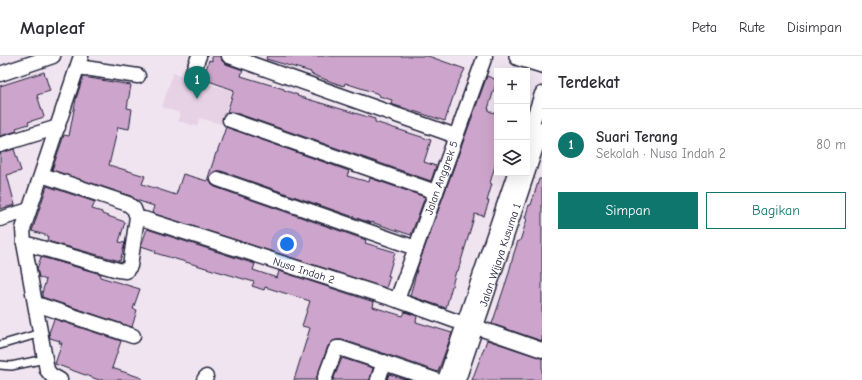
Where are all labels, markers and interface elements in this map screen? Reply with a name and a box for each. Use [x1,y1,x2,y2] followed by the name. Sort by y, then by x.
[20,17,84,39] text: Mapleaf
[692,19,717,36] text: Peta
[739,19,765,36] text: Rute
[787,19,842,36] text: Disimpan
[184,66,210,99] pin: 1
[494,68,530,176] map controls
[494,68,530,104] button: +
[558,73,620,92] text: Terdekat
[494,104,530,140] button: −
[596,128,678,146] text: Suari Terang
[568,137,574,152] text: 1
[816,137,846,152] text: 80 m
[422,139,460,216] street label: Jalan Anggrek 5
[494,140,530,176] button: layers
[596,146,726,161] text: Sekolah · Nusa Indah 2
[558,192,698,229] button: Simpan
[706,192,846,229] button: Bagikan
[477,202,523,308] street label: Jalan Wijaya Kusuma 1
[277,234,297,254] your location
[271,254,337,286] street label: Nusa Indah 2

